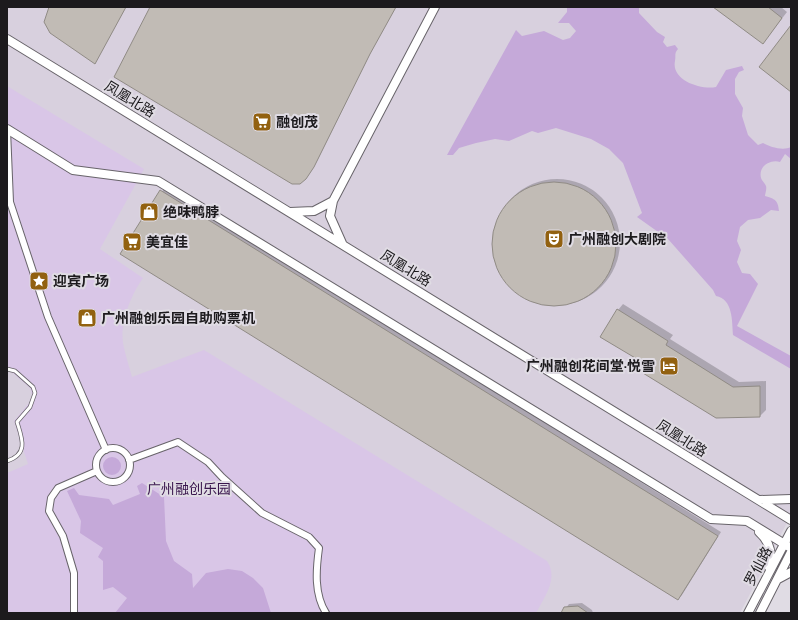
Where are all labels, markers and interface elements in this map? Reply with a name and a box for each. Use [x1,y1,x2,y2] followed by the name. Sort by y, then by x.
[101,77,159,121] street label: 凤凰北路
[251,111,273,133] supermarket icon: 融创茂
[276,113,318,131] place label: 融创茂
[138,201,160,223] shop icon: 绝味鸭脖
[163,203,219,221] place label: 绝味鸭脖
[543,228,565,250] theatre icon: 广州融创大剧院
[568,230,666,248] place label: 广州融创大剧院
[121,231,143,253] supermarket icon: 美宜佳
[146,233,188,251] place label: 美宜佳
[377,246,435,290] street label: 凤凰北路
[28,270,50,292] place icon: 迎宾广场
[53,272,109,290] place label: 迎宾广场
[76,307,98,329] shop icon: 广州融创乐园自助购票机
[101,309,256,327] place label: 广州融创乐园自助购票机
[658,355,680,377] hotel icon: 广州融创花间堂·悦雪
[526,357,655,375] place label: 广州融创花间堂·悦雪
[653,416,711,460] street label: 凤凰北路
[147,480,231,498] park label: 广州融创乐园
[740,543,776,589] street label: 罗仙路

